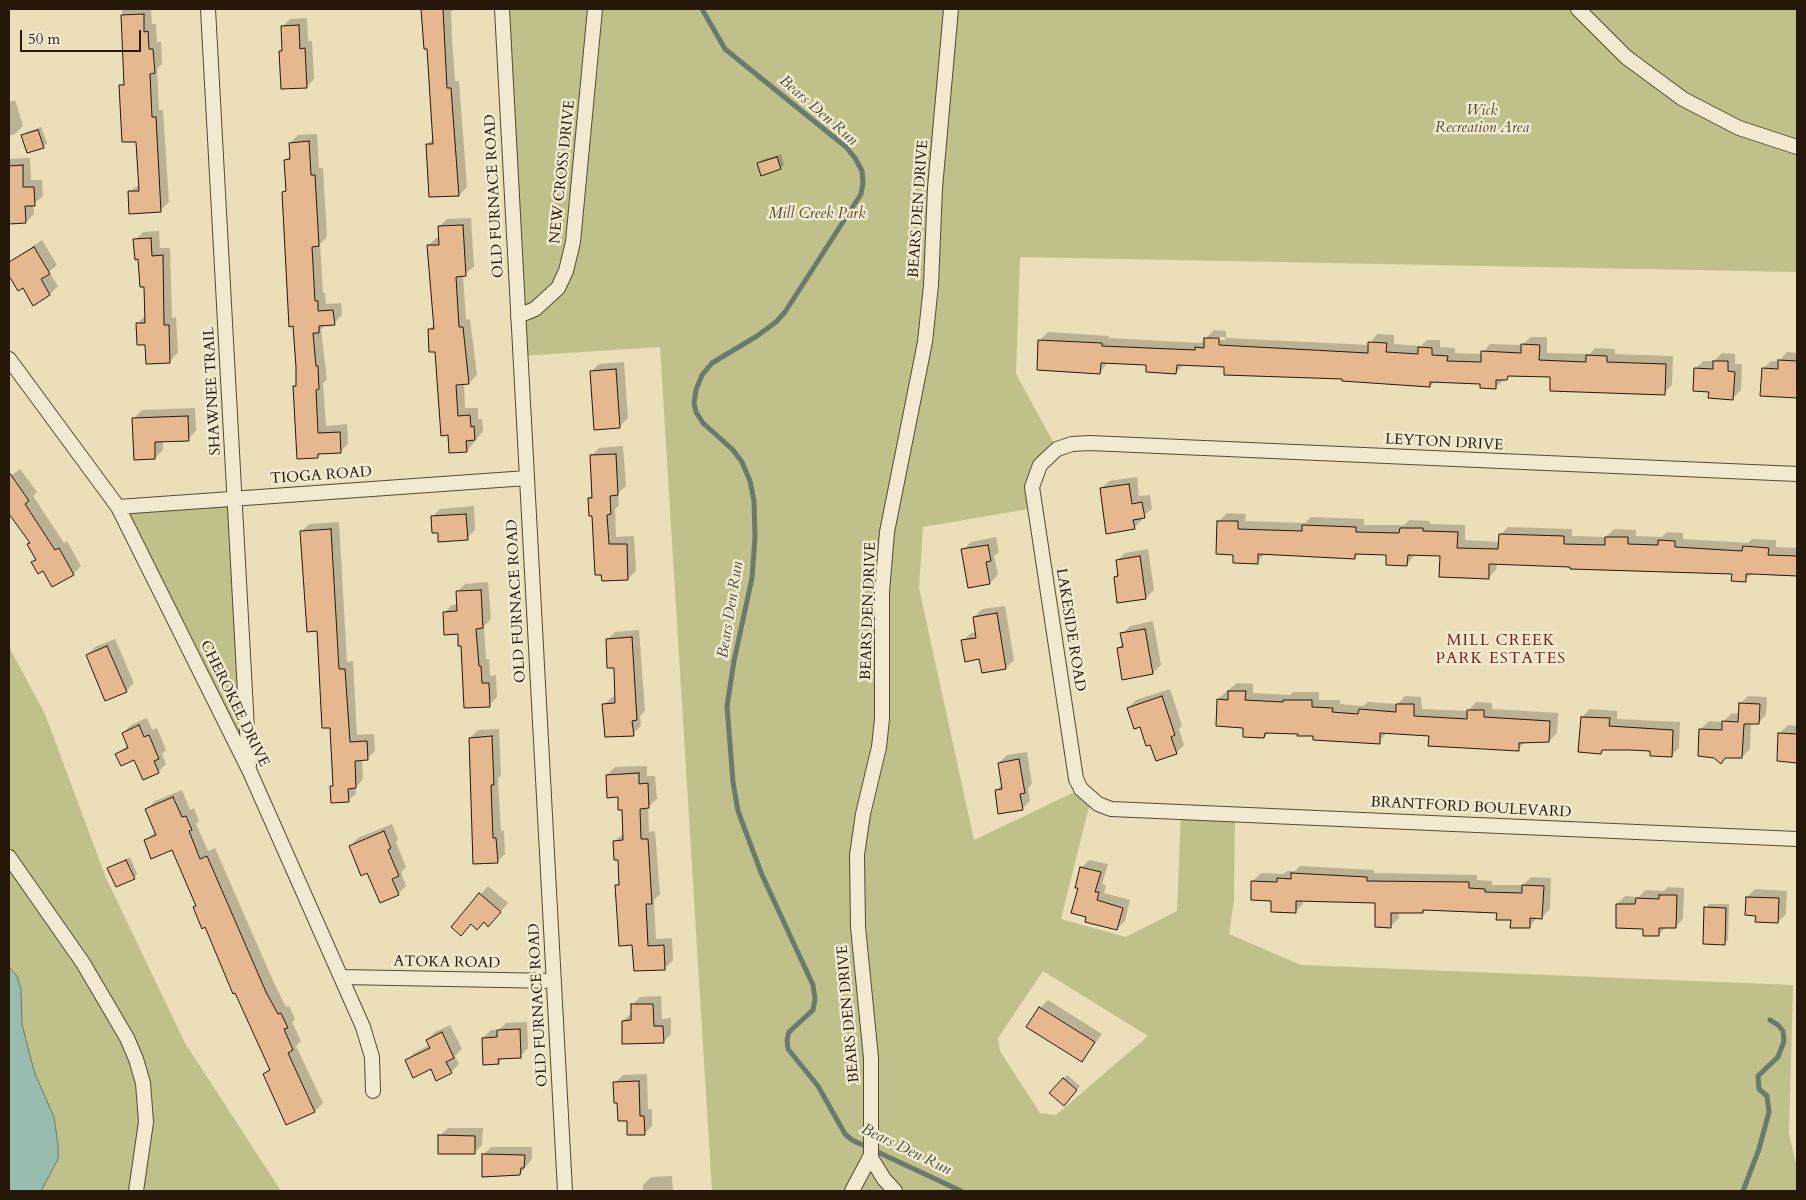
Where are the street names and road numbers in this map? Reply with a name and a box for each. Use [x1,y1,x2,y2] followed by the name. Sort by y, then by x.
[546,99,580,245] street label: NEW CROSS DRIVE
[482,114,508,278] street label: OLD FURNACE ROAD
[905,139,933,279] street label: BEARS DEN DRIVE
[201,326,225,456] street label: SHAWNEE TRAIL
[1384,431,1504,455] street label: LEYTON DRIVE
[270,463,372,489] street label: TIOGA ROAD
[504,519,530,683] street label: OLD FURNACE ROAD
[858,542,880,680] street label: BEARS DEN DRIVE
[1051,567,1089,693] street label: LAKESIDE ROAD
[196,638,272,770] street label: CHEROKEE DRIVE
[1370,794,1572,822] street label: BRANTFORD BOULEVARD
[526,923,552,1087] street label: OLD FURNACE ROAD
[834,944,864,1084] street label: BEARS DEN DRIVE
[393,953,501,973] street label: ATOKA ROAD

